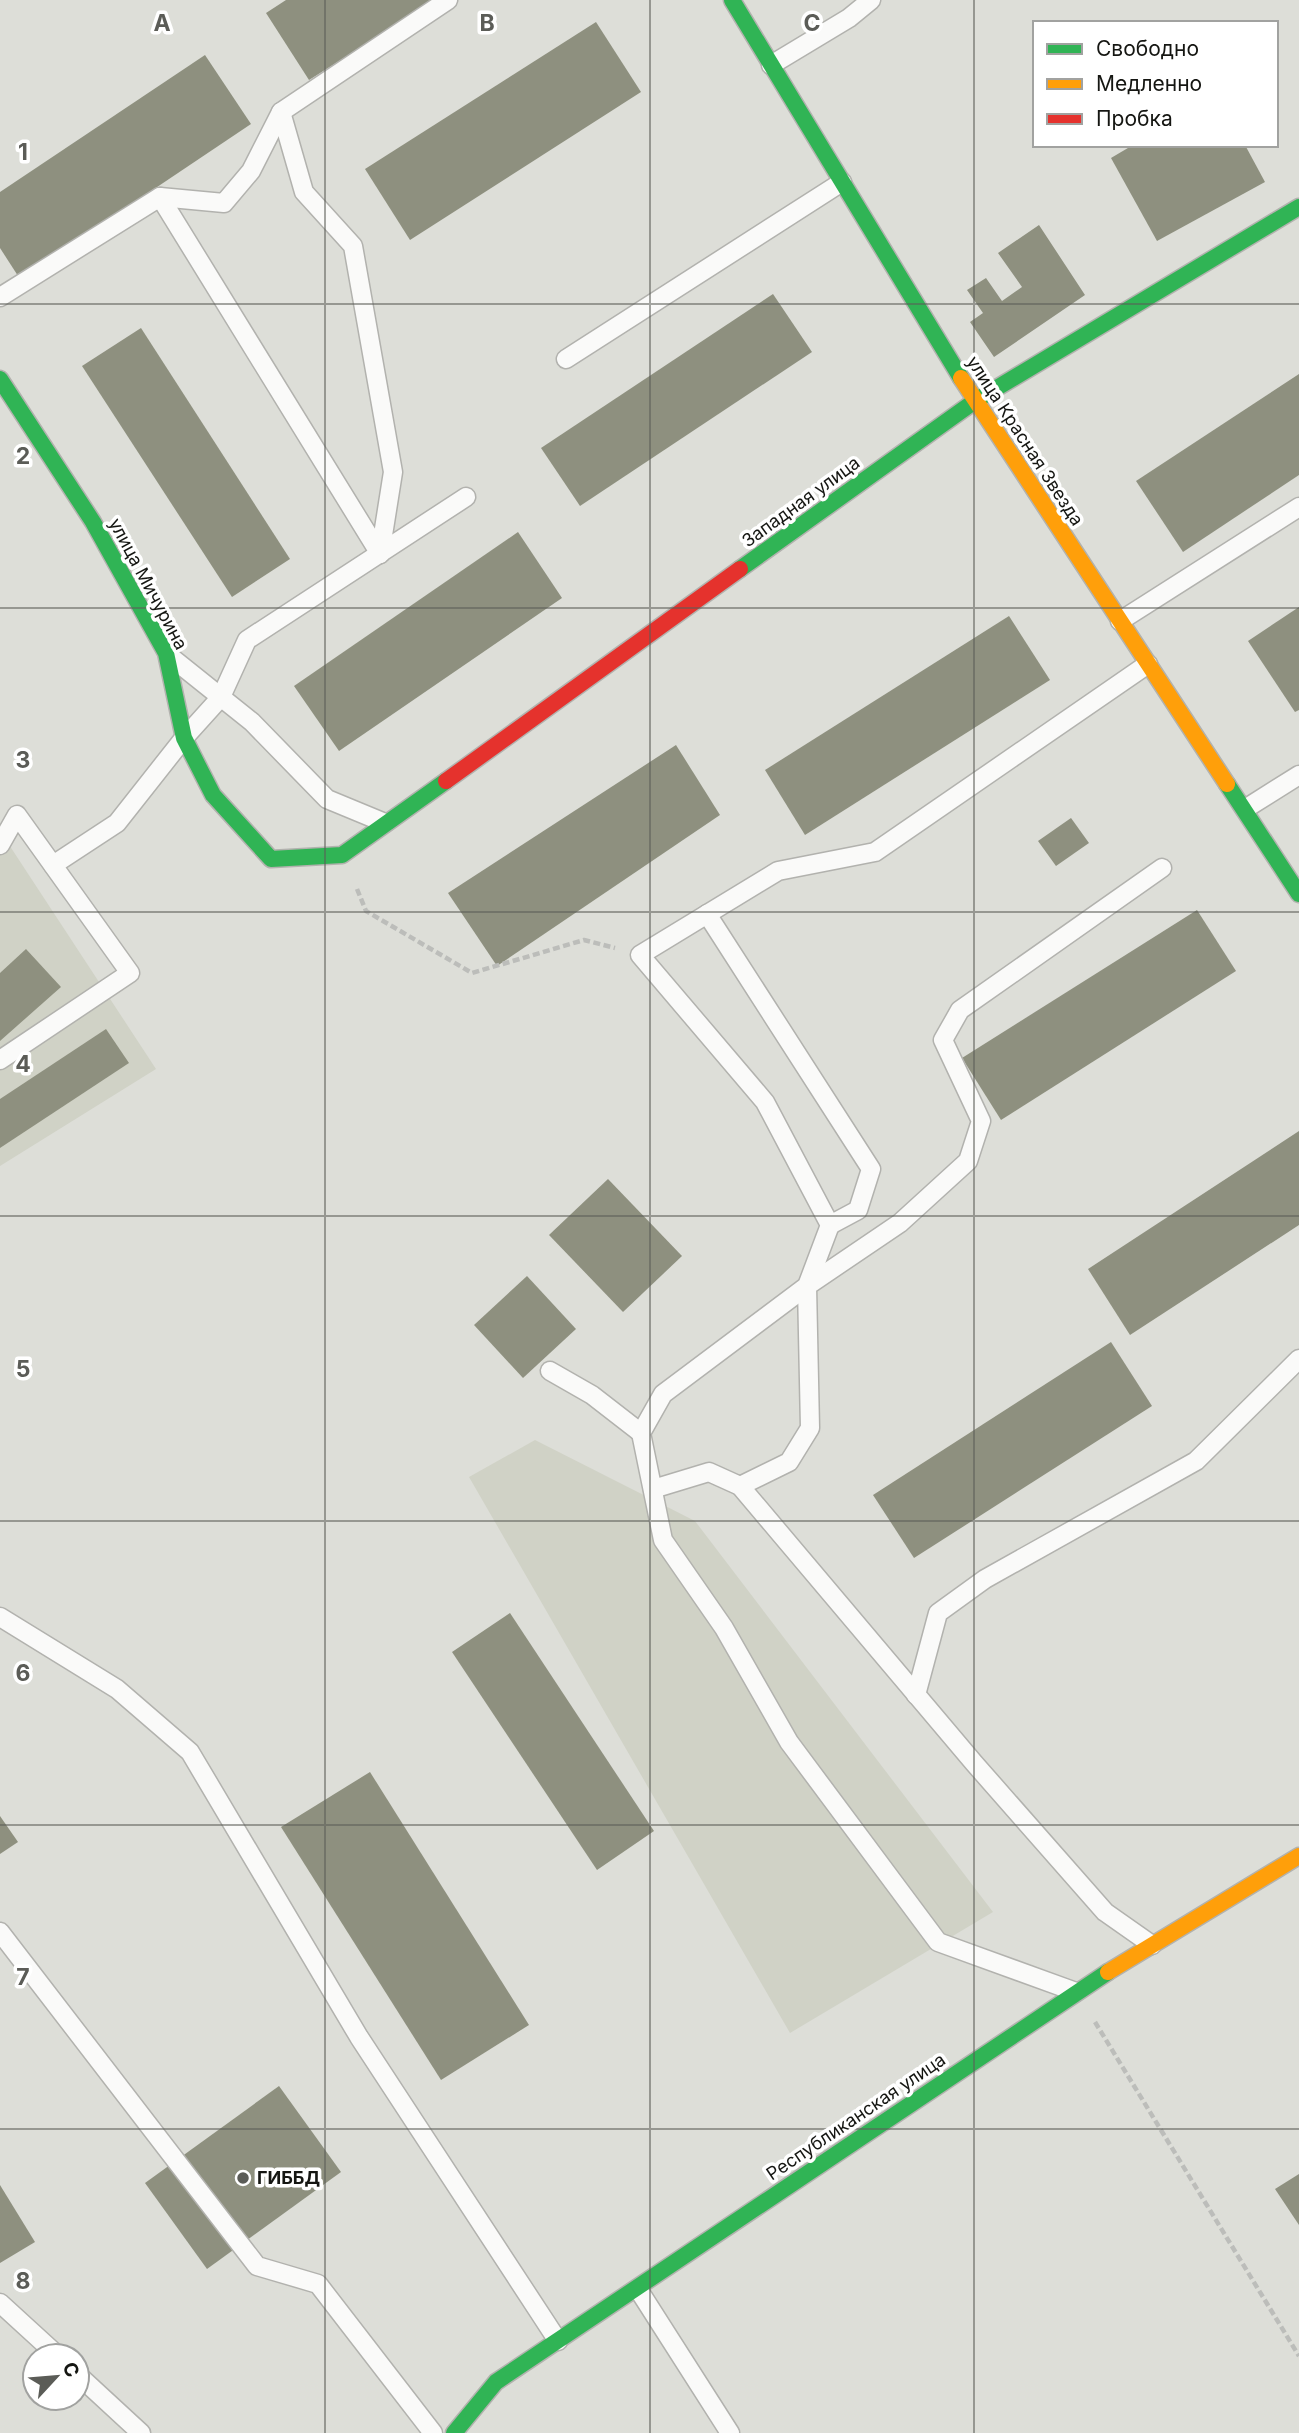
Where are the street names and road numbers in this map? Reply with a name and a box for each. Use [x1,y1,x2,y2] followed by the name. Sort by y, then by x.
[963,352,1088,529] street label: улица Красная Звезда
[738,452,864,551] street label: Западная улица
[105,514,192,653] street label: улица Мичурина
[762,2049,949,2184] street label: Республиканская улица

